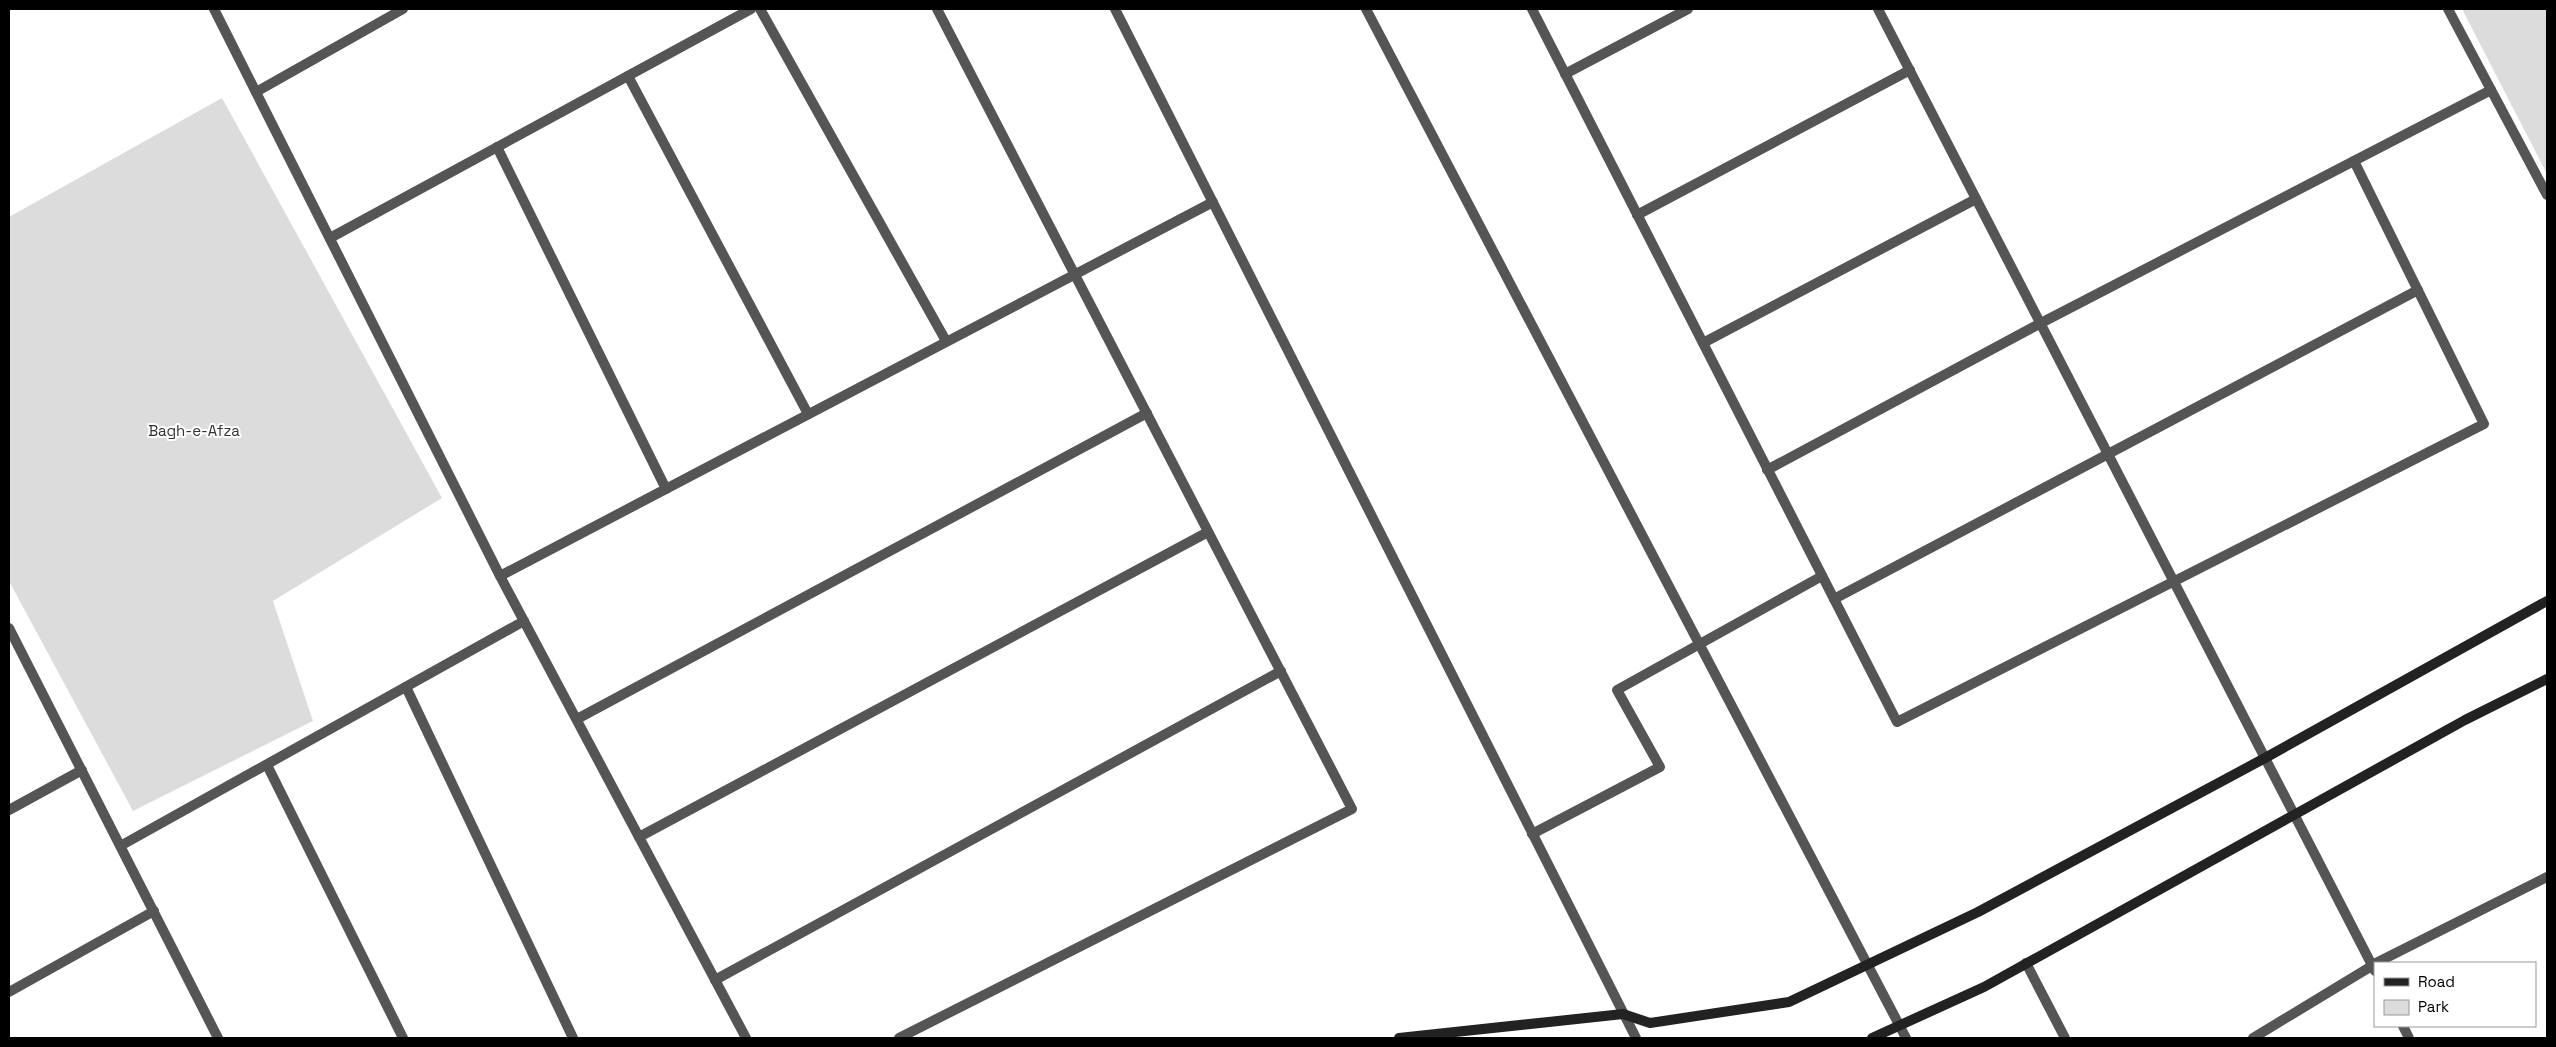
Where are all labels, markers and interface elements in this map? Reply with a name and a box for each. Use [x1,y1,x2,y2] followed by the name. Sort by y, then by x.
[148,421,240,440] park label: Bagh-e-Afza
[2374,962,2536,1027] legend
[2418,972,2455,991] text: Road
[2418,997,2449,1016] text: Park

